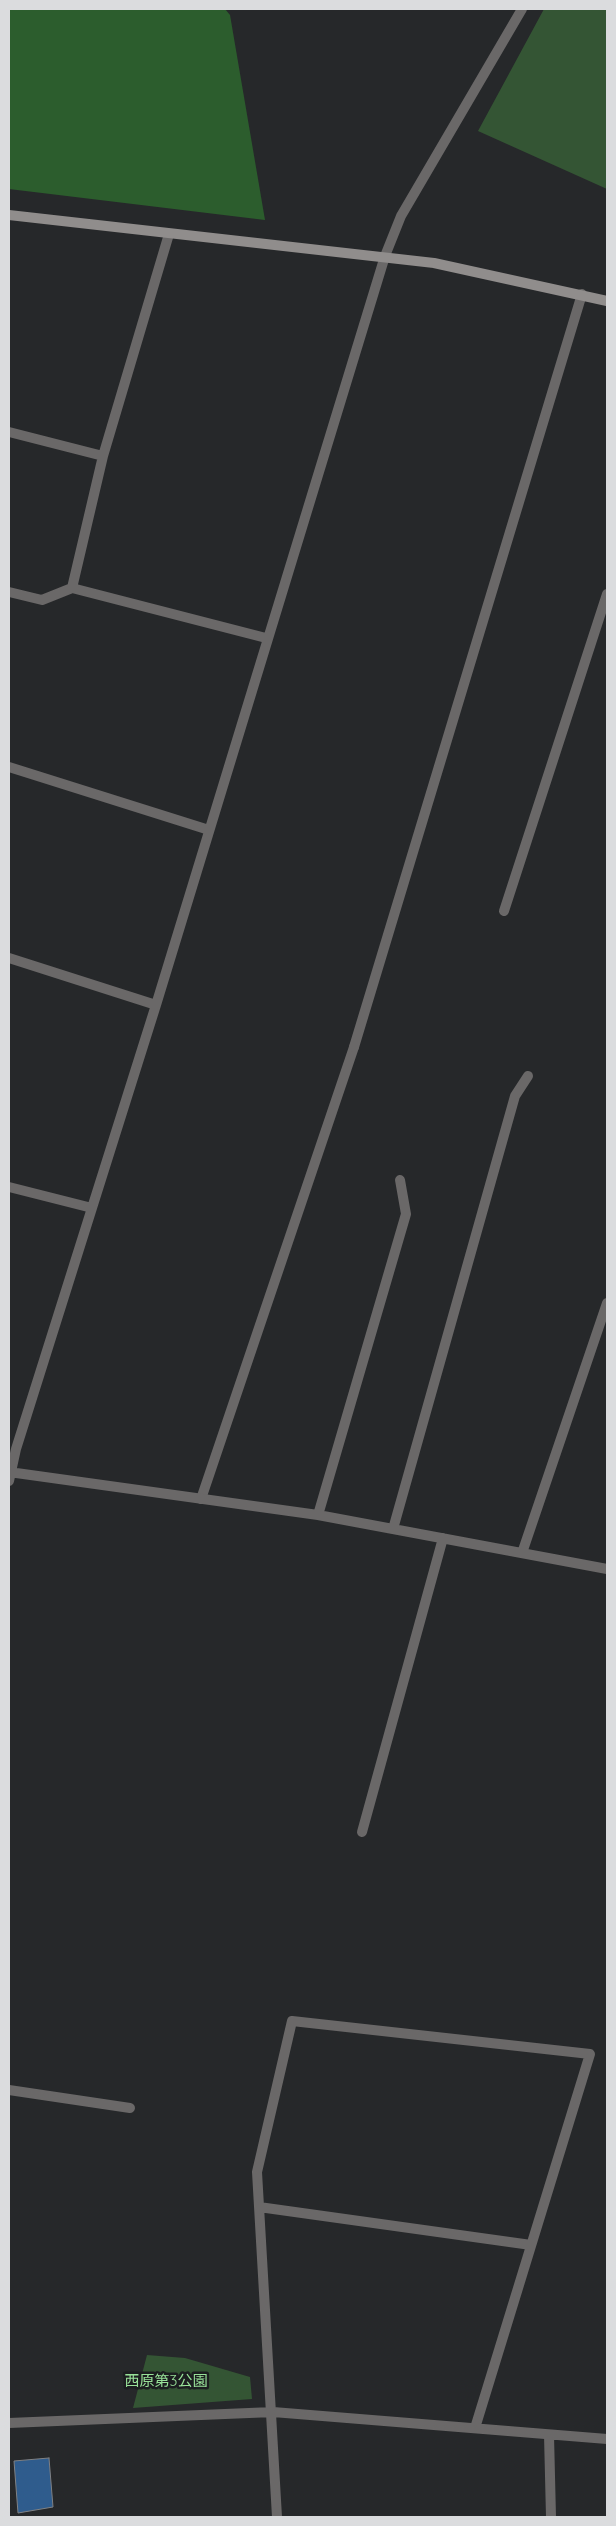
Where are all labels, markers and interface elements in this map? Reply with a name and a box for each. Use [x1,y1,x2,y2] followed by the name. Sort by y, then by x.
[125,2372,207,2390] park label: 西原第3公園

